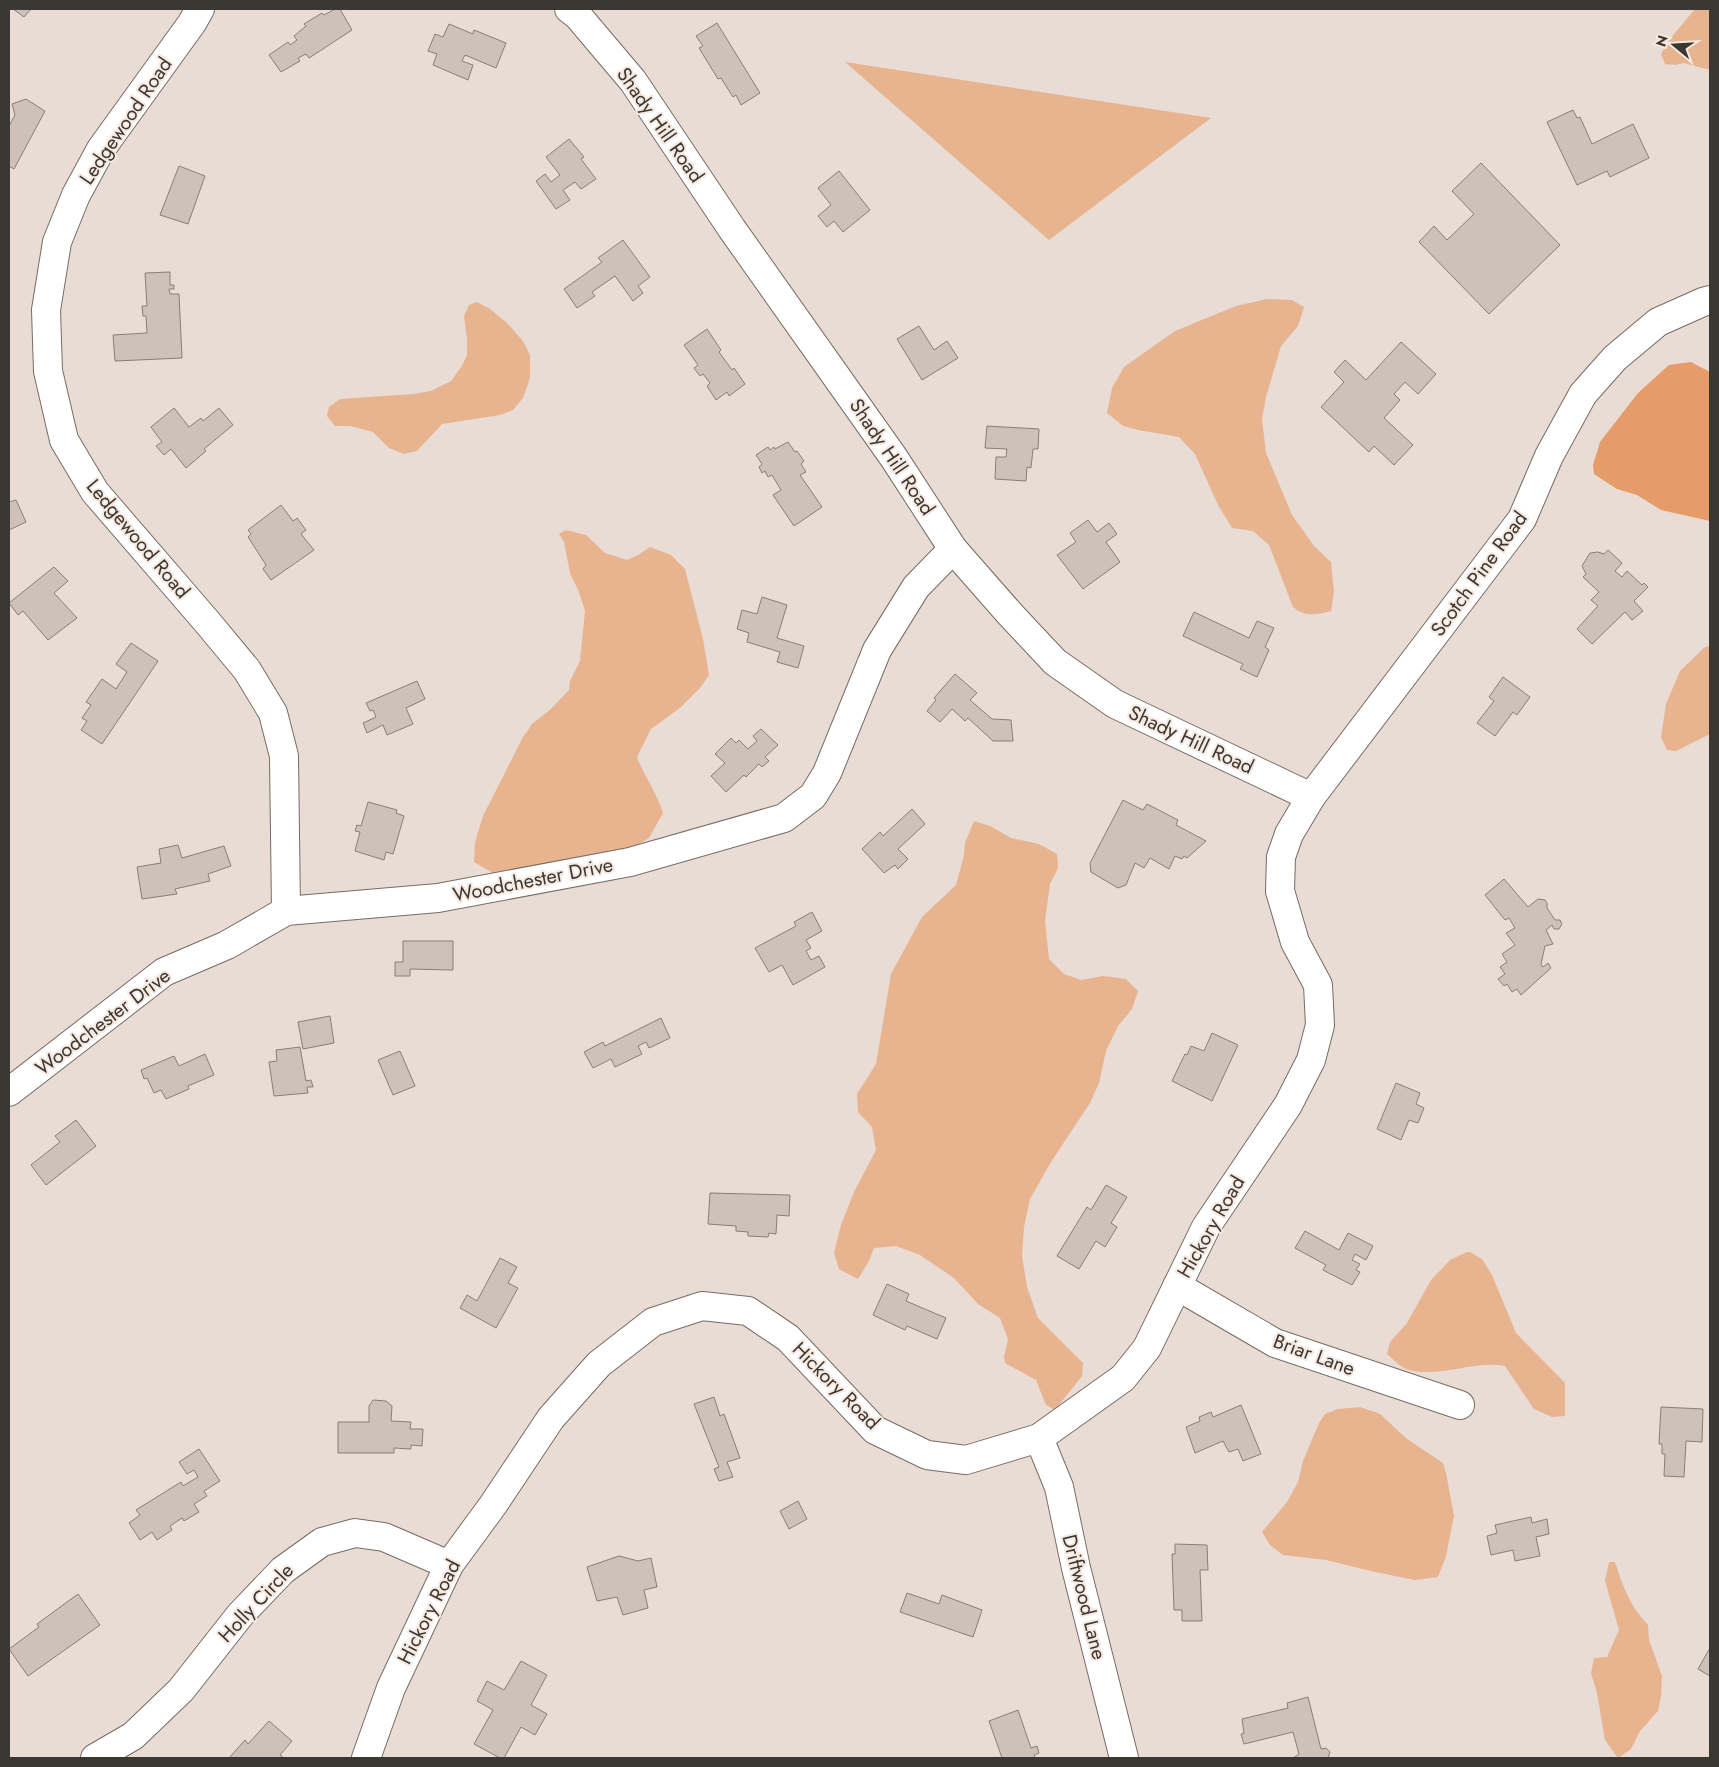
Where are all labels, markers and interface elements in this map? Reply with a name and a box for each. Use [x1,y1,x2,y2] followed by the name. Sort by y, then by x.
[1649,20,1699,70] north arrow
[1650,33,1673,49] text: N
[73,52,179,190] street label: Ledgewood Road
[609,61,711,189] street label: Shady Hill Road
[842,393,942,521] street label: Shady Hill Road
[79,473,197,605] street label: Ledgewood Road
[1424,505,1534,643] street label: Scotch Pine Road
[1124,698,1258,782] street label: Shady Hill Road
[451,850,615,910] street label: Woodchester Drive
[29,962,177,1082] street label: Woodchester Drive
[1170,1170,1252,1284] street label: Hickory Road
[1269,1327,1359,1383] street label: Briar Lane
[785,1335,887,1437] street label: Hickory Road
[1054,1531,1114,1663] street label: Driftwood Lane
[390,1555,468,1669] street label: Hickory Road
[212,1557,300,1649] street label: Holly Circle

